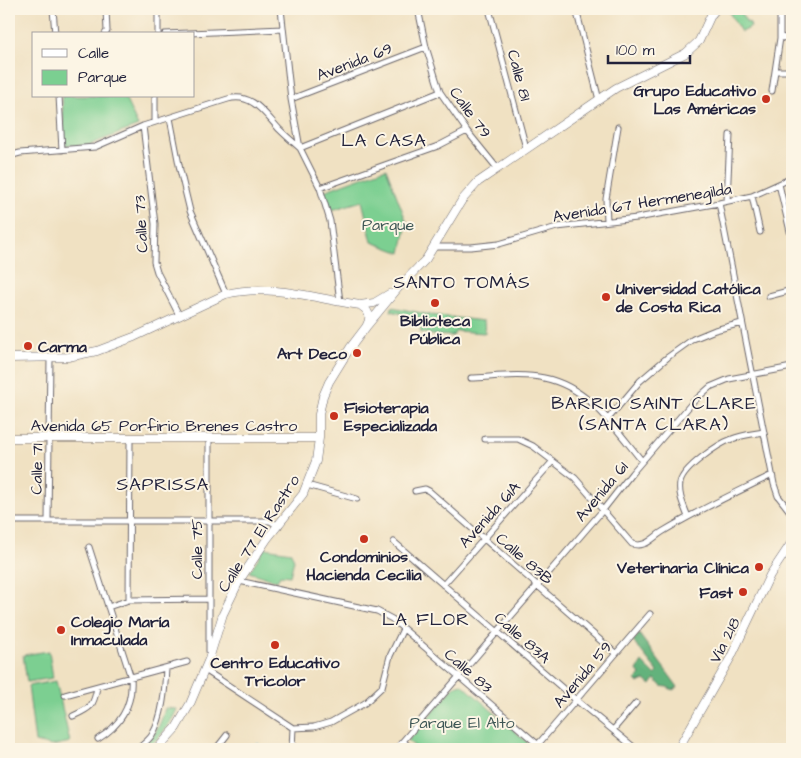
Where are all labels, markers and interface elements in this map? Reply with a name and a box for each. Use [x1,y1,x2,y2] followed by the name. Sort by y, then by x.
[32,32,195,98] legend
[608,32,691,64] scale bar
[313,37,395,86] street label: Avenida 69
[616,40,655,61] text: 100 m
[78,43,109,64] text: Calle
[502,47,536,103] street label: Calle 81
[78,67,127,88] text: Parque
[633,80,757,120] place label: Grupo Educativo Las Américas
[444,82,496,143] street label: Calle 79
[760,93,772,105] marker: Grupo Educativo Las Américas
[341,128,427,153] district label: LA CASA
[551,178,733,229] street label: Avenida 67 Hermenegilda
[129,195,153,253] street label: Calle 73
[362,214,414,236] park label: Parque
[393,270,531,295] district label: SANTO TOMÁS
[615,278,762,318] place label: Universidad Católica de Costa Rica
[600,291,612,303] marker: Universidad Católica de Costa Rica
[429,297,441,309] marker: Biblioteca Pública
[400,310,471,350] place label: Biblioteca Pública
[38,336,88,358] place label: Carma
[22,340,34,352] marker: Carma
[277,343,348,365] place label: Art Deco
[351,347,363,359] marker: Art Deco
[551,391,757,437] district label: BARRIO SAINT CLARE (SANTA CLARA)
[344,397,438,437] place label: Fisioterapia Especializada
[328,410,340,422] marker: Fisioterapia Especializada
[31,415,297,437] street label: Avenida 65 Porfirio Brenes Castro
[26,443,48,495] street label: Calle 71
[570,457,633,526] street label: Avenida 61
[213,471,305,597] street label: Calle 77 El Rastro
[117,472,209,497] district label: SAPRISSA
[454,477,526,553] street label: Avenida 61A
[186,518,208,579] street label: Calle 75
[491,528,558,590] street label: Calle 83B
[358,533,370,545] marker: Condominios Hacienda Cecilia
[306,546,423,586] place label: Condominios Hacienda Cecilia
[616,557,750,579] place label: Veterinaria Clínica
[753,561,765,573] marker: Veterinaria Clínica
[699,582,734,604] place label: Fast
[737,586,749,598] marker: Fast
[382,607,470,632] district label: LA FLOR
[489,607,555,668] street label: Calle 83A
[71,611,170,651] place label: Colegio María Inmaculada
[704,614,746,667] street label: Vía 218
[55,624,67,636] marker: Colegio María Inmaculada
[548,637,617,713] street label: Avenida 59
[269,639,281,651] marker: Centro Educativo Tricolor
[439,643,497,698] street label: Calle 83
[211,652,340,692] place label: Centro Educativo Tricolor
[409,712,515,734] park label: Parque El Alto

